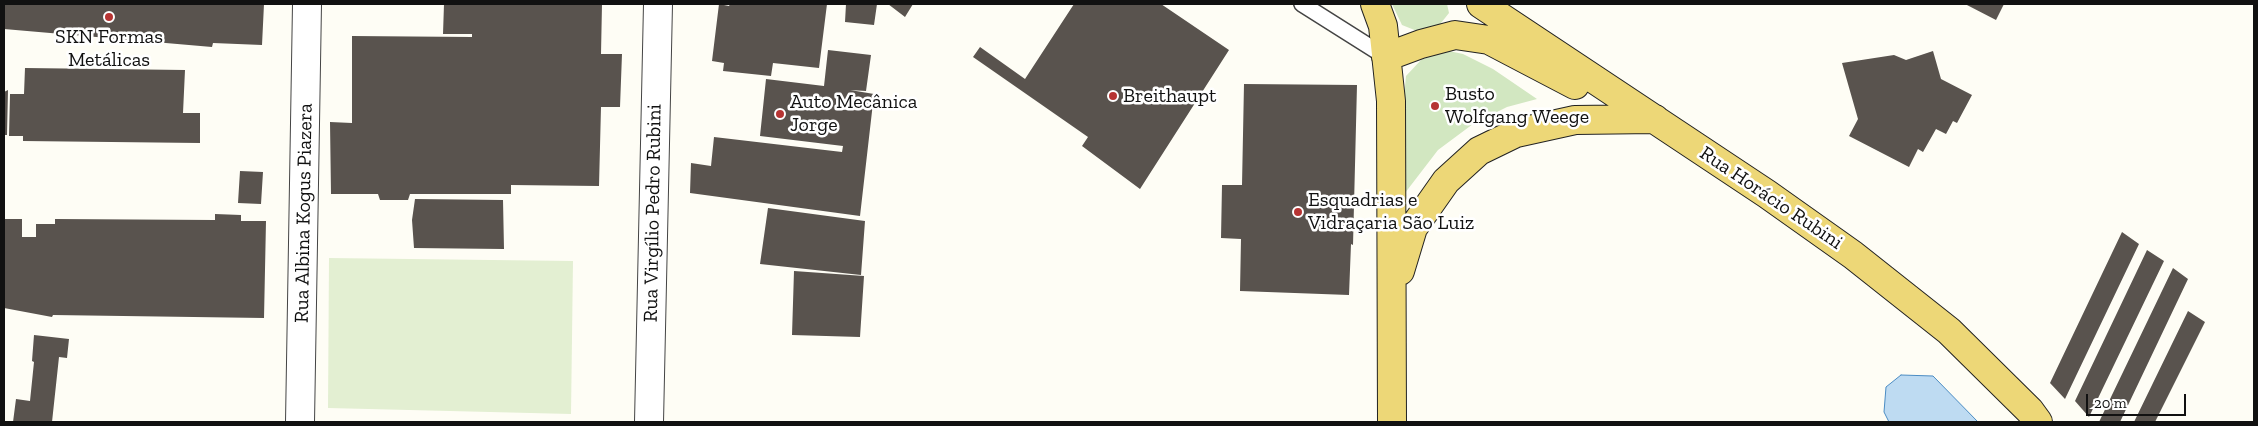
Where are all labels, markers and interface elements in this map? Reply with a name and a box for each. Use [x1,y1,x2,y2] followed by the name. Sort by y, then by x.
[103,11,115,23] marker: SKN Formas Metálicas
[55,25,163,72] place label: SKN Formas Metálicas
[1445,82,1589,129] place label: Busto Wolfgang Weege
[1123,84,1216,108] place label: Breithaupt
[790,90,917,137] place label: Auto Mecânica Jorge
[1107,90,1119,102] marker: Breithaupt
[1429,100,1441,112] marker: Busto Wolfgang Weege
[290,103,318,323] street label: Rua Albina Kogus Piazera
[639,104,667,322] street label: Rua Virgílio Pedro Rubini
[774,108,786,120] marker: Auto Mecânica Jorge
[1695,141,1847,255] street label: Rua Horácio Rubini
[1308,188,1474,235] place label: Esquadrias e Vidraçaria São Luiz
[1292,206,1304,218] marker: Esquadrias e Vidraçaria São Luiz
[2088,384,2188,416] scale bar
[2094,394,2127,412] text: 20 m

